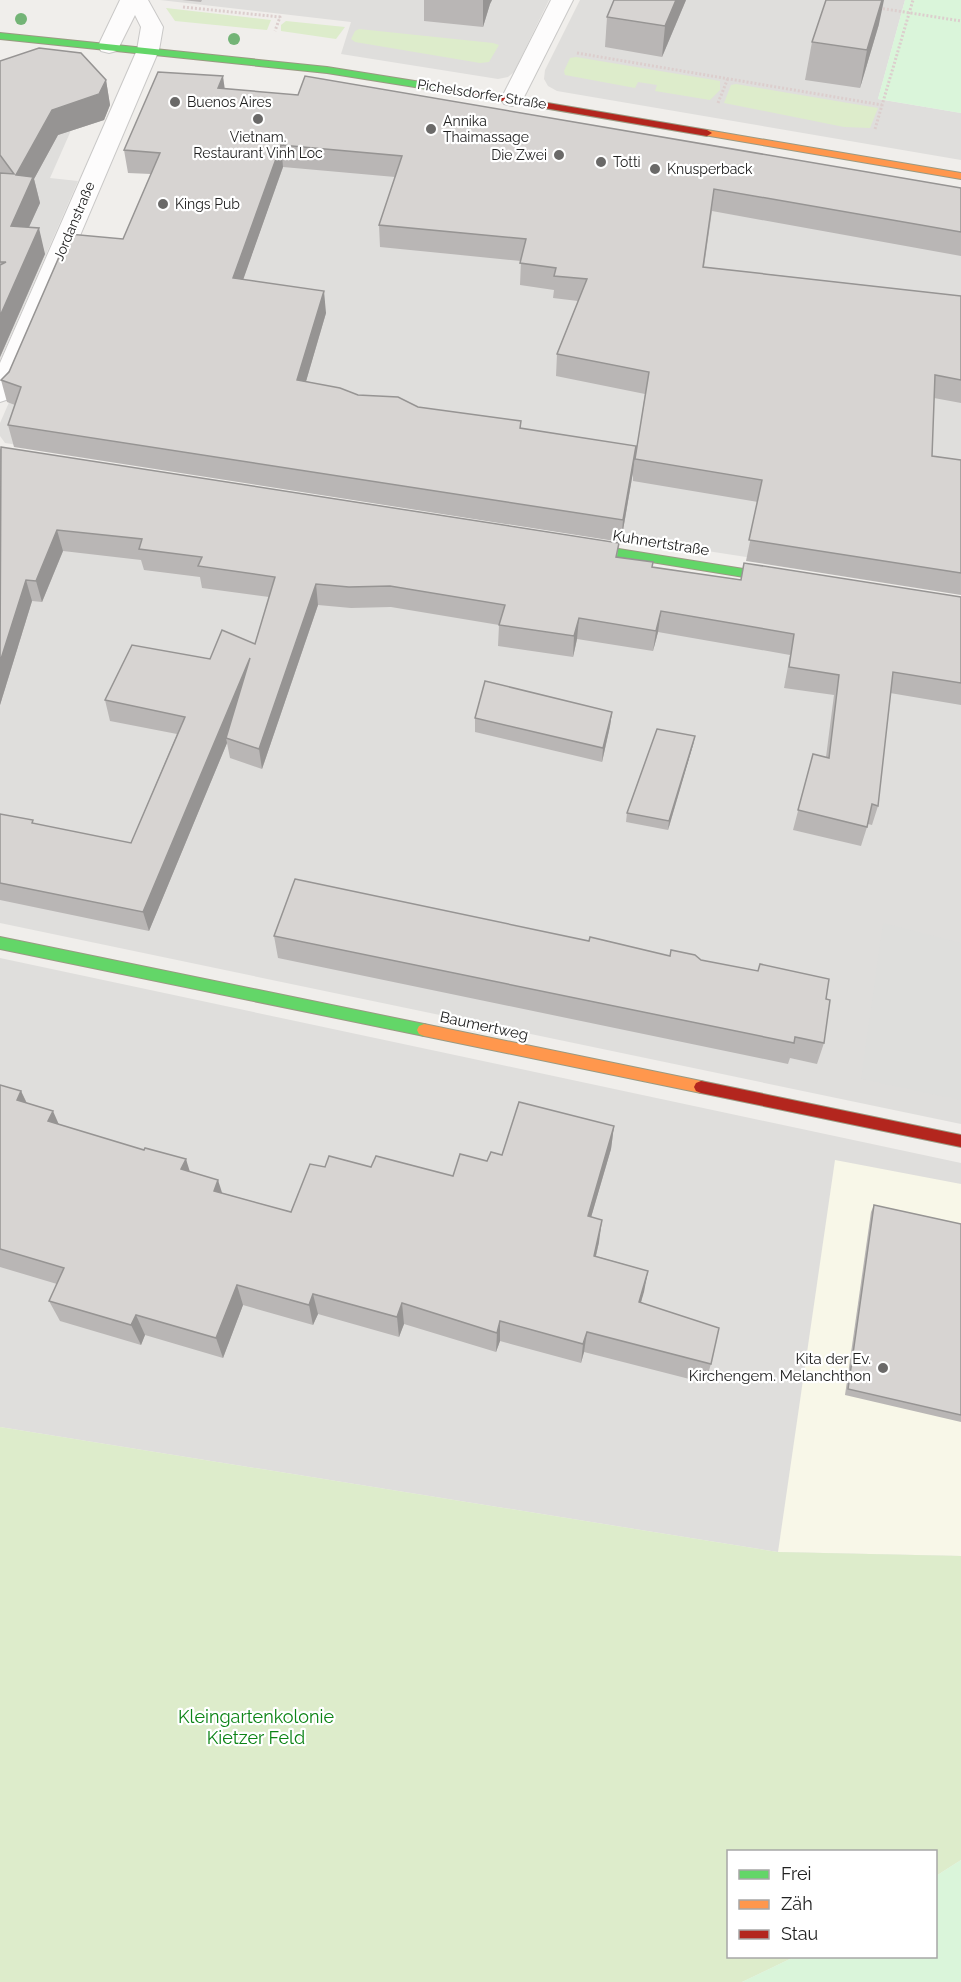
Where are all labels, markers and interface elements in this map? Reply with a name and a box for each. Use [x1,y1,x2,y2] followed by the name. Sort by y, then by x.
[416,76,548,112] street label: Pichelsdorfer Straße
[187,94,272,110] place label: Buenos Aires
[168,95,182,109] marker: Buenos Aires
[251,112,265,126] marker: Vietnam. Restaurant Vinh Loc
[443,113,529,145] place label: Annika Thaimassage
[424,122,438,136] marker: Annika Thaimassage
[193,129,323,161] place label: Vietnam. Restaurant Vinh Loc
[491,147,547,163] place label: Die Zwei
[552,148,566,162] marker: Die Zwei
[613,154,641,170] place label: Totti
[594,155,608,169] marker: Totti
[667,161,753,177] place label: Knusperback
[648,162,662,176] marker: Knusperback
[50,179,98,263] street label: Jordanstraße
[175,196,240,212] place label: Kings Pub
[156,197,170,211] marker: Kings Pub
[611,526,711,560] street label: Kuhnertstraße
[438,1008,530,1044] street label: Baumertweg
[689,1350,871,1385] place label: Kita der Ev. Kirchengem. Melanchthon
[876,1361,890,1375] marker: Kita der Ev. Kirchengem. Melanchthon
[178,1706,334,1748] park label: Kleingartenkolonie Kietzer Feld
[727,1850,937,1958] legend
[781,1863,811,1884] text: Frei
[781,1893,813,1914] text: Zäh
[781,1923,818,1944] text: Stau

